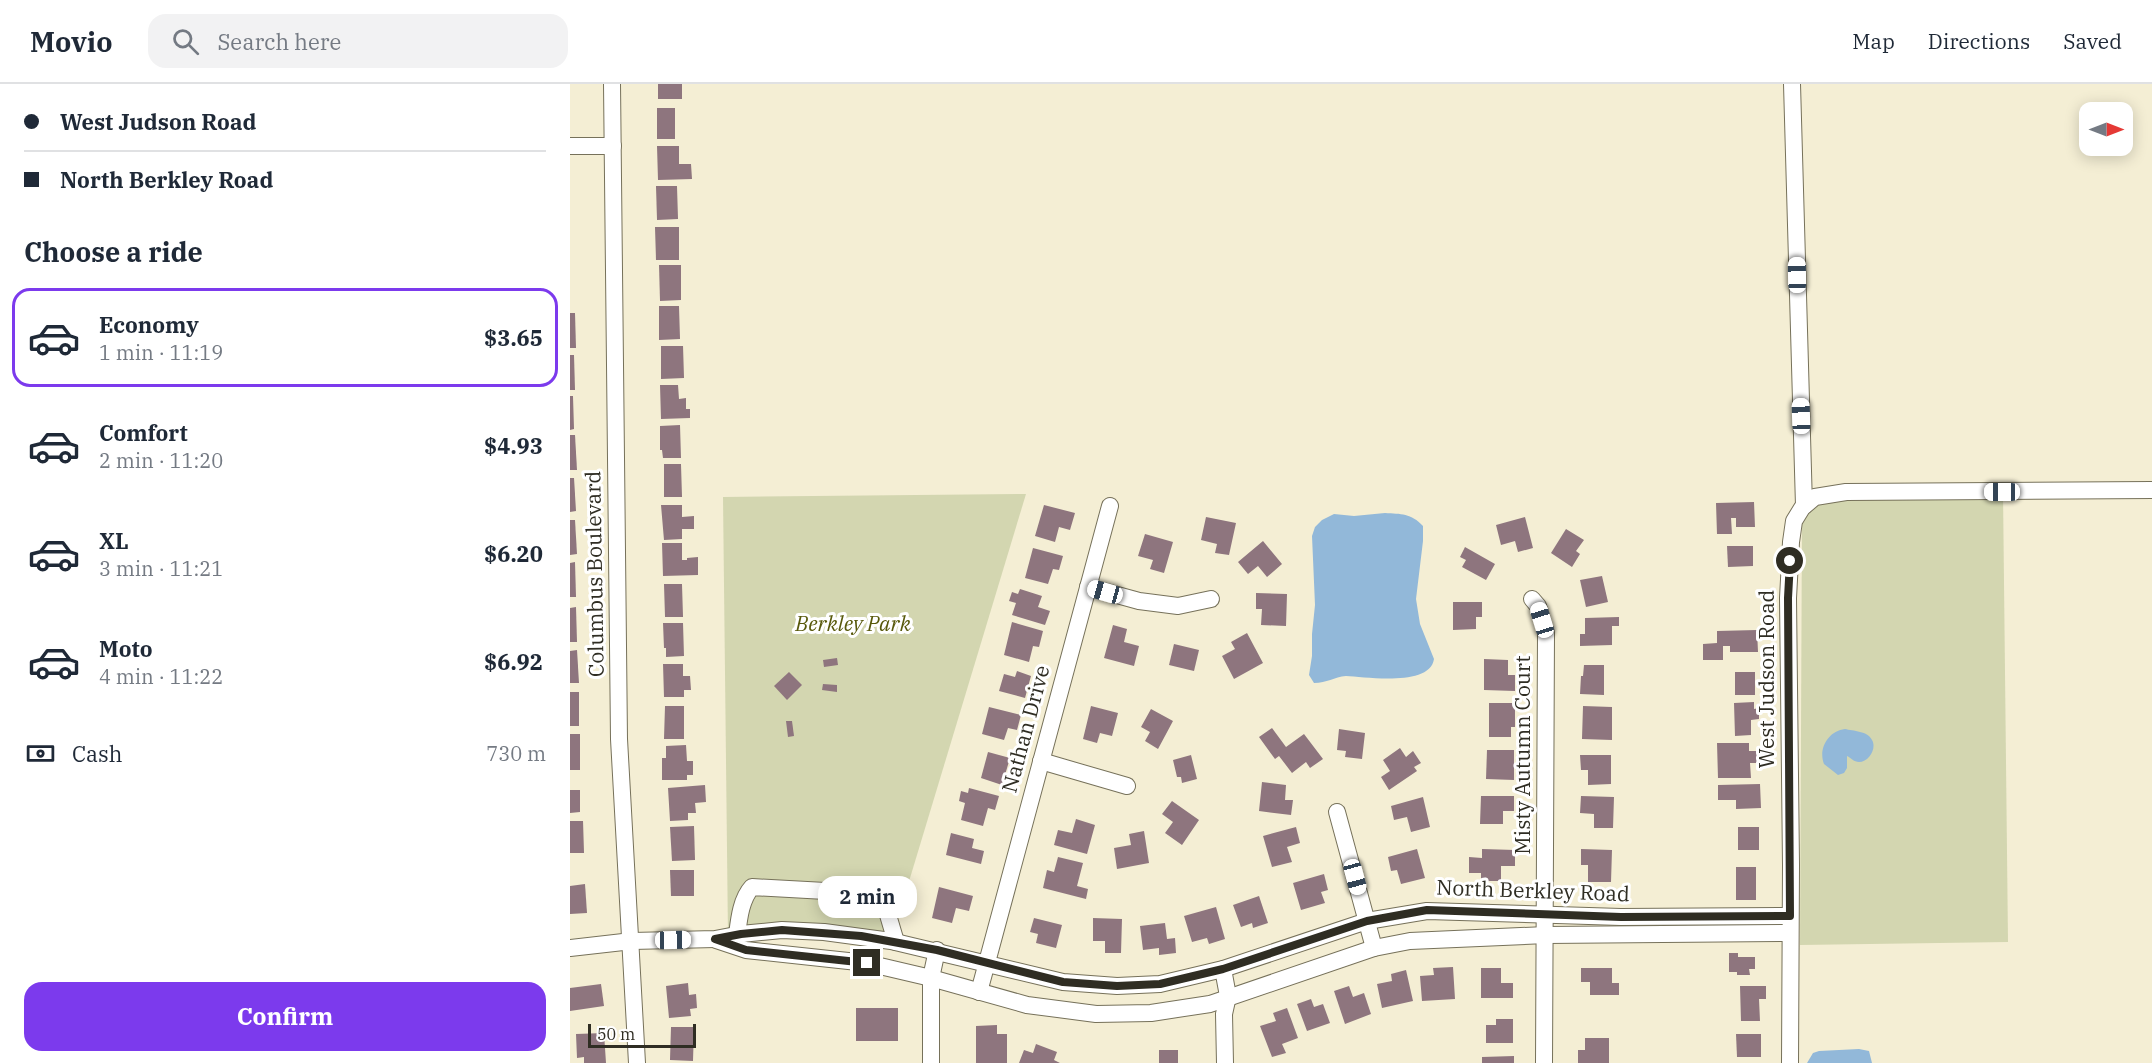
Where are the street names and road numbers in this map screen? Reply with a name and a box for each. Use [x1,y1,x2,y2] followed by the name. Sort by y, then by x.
[578,470,610,677] street label: Columbus Boulevard
[1752,589,1780,768] street label: West Judson Road
[1508,655,1536,855] street label: Misty Autumn Court
[995,662,1055,796] street label: Nathan Drive
[1436,873,1630,907] street label: North Berkley Road

